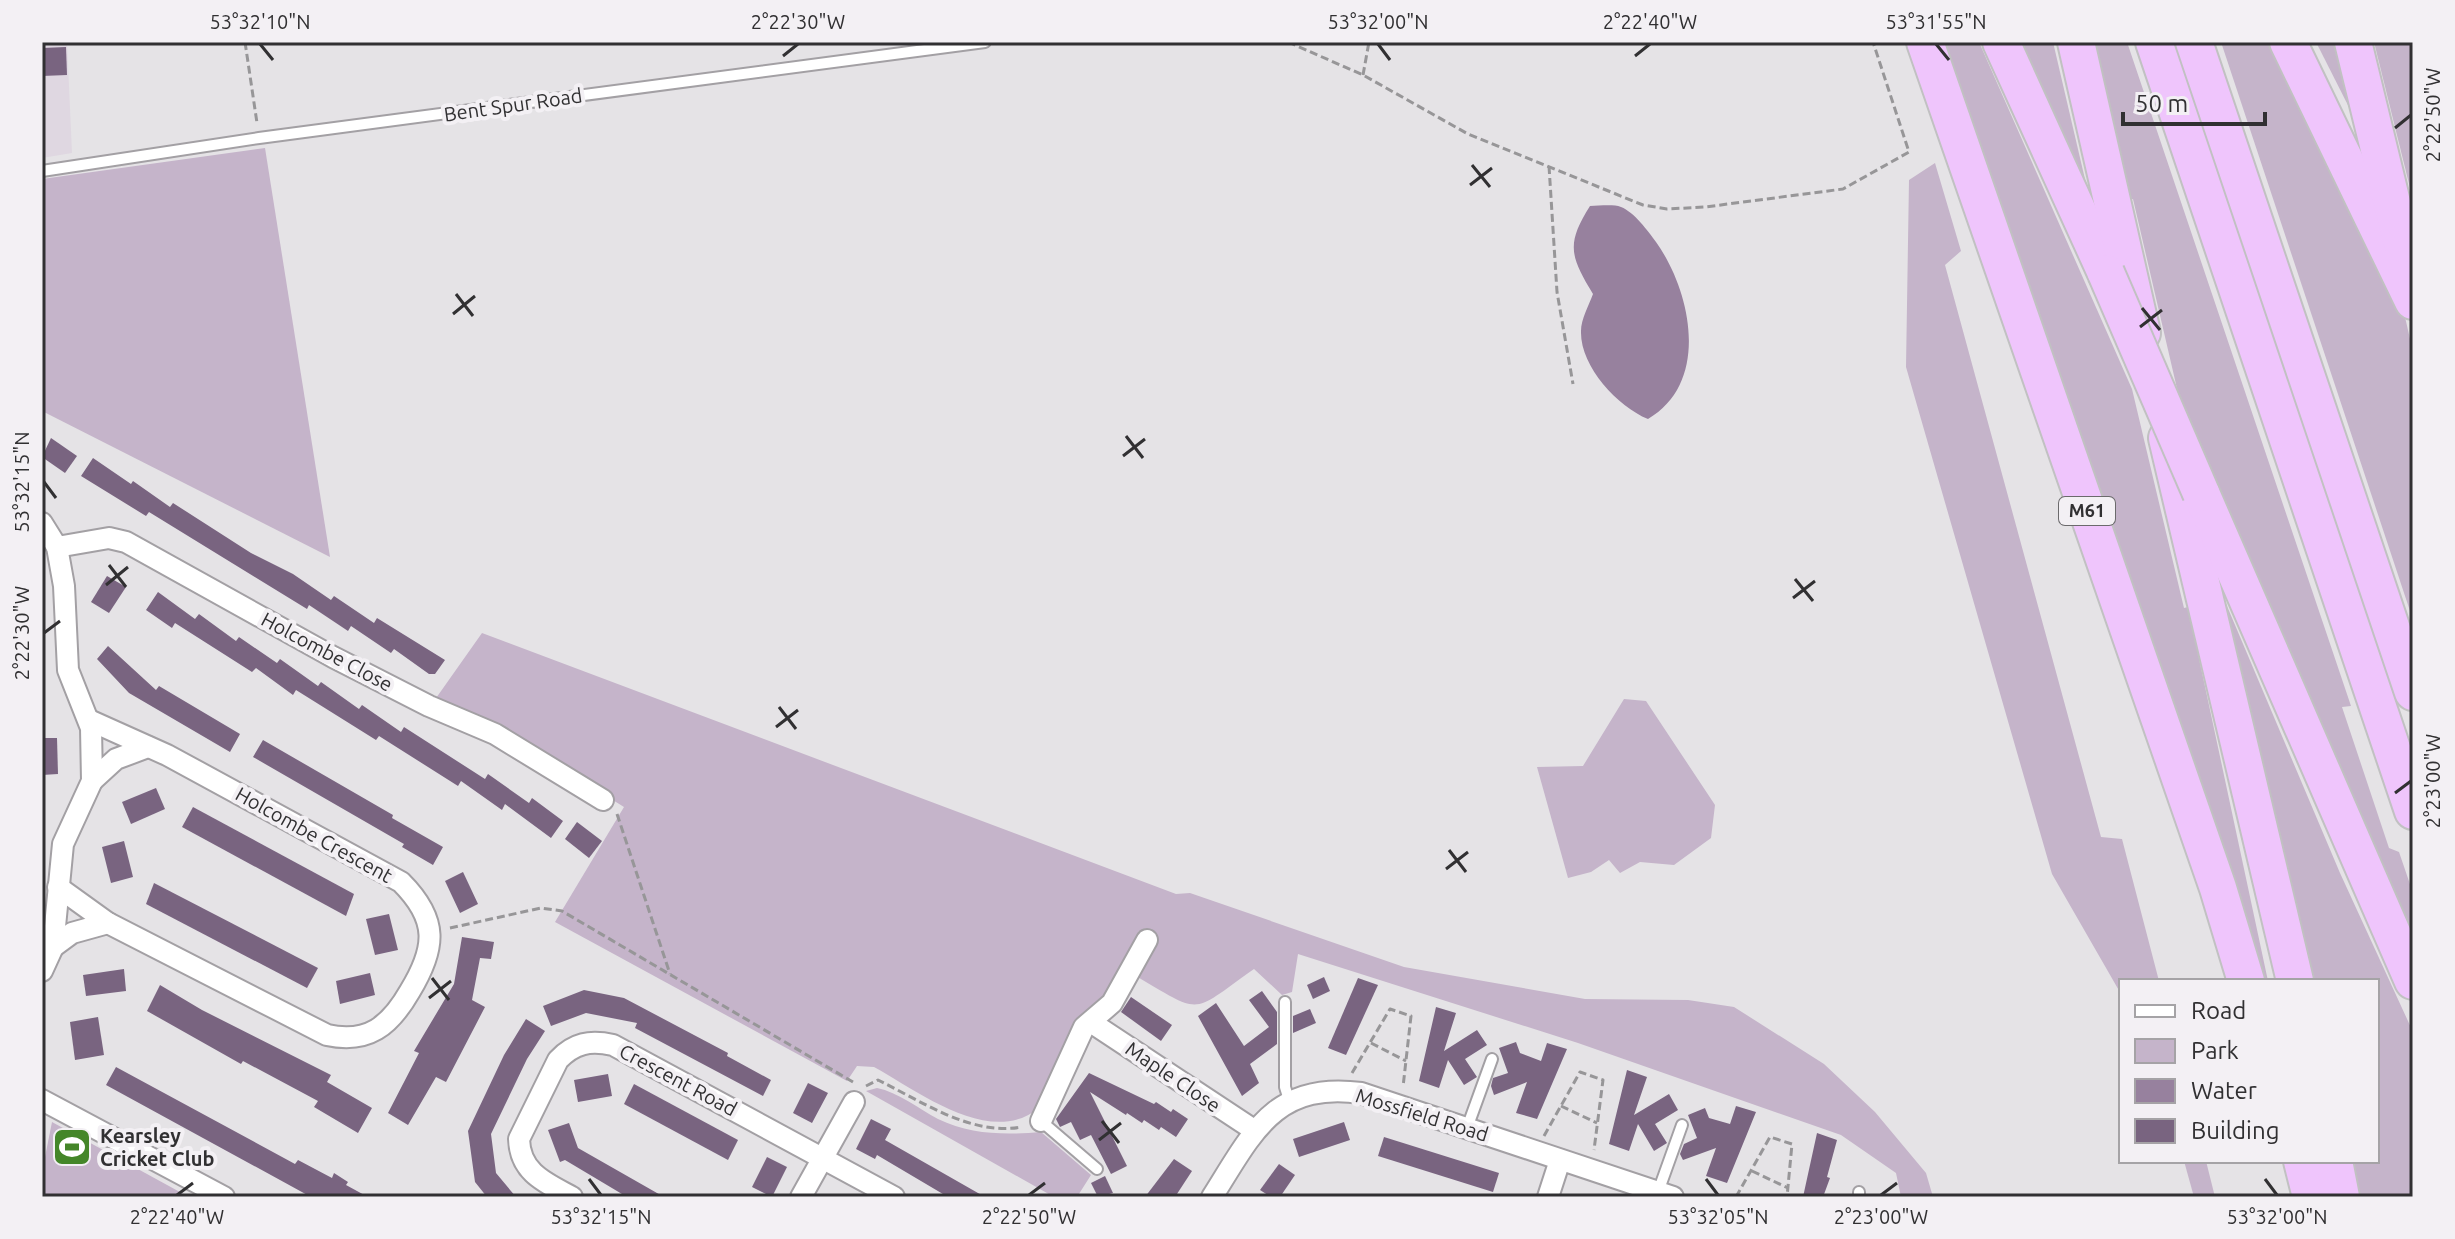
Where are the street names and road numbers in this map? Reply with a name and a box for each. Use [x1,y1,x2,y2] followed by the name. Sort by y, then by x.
[442,83,584,126] street label: Bent Spur Road
[2059,497,2115,525] road number: M61
[258,607,397,696] street label: Holcombe Close
[232,782,397,887] street label: Holcombe Crescent
[1122,1037,1225,1117] street label: Maple Close
[616,1039,741,1120] street label: Crescent Road
[1353,1083,1491,1146] street label: Mossfield Road

